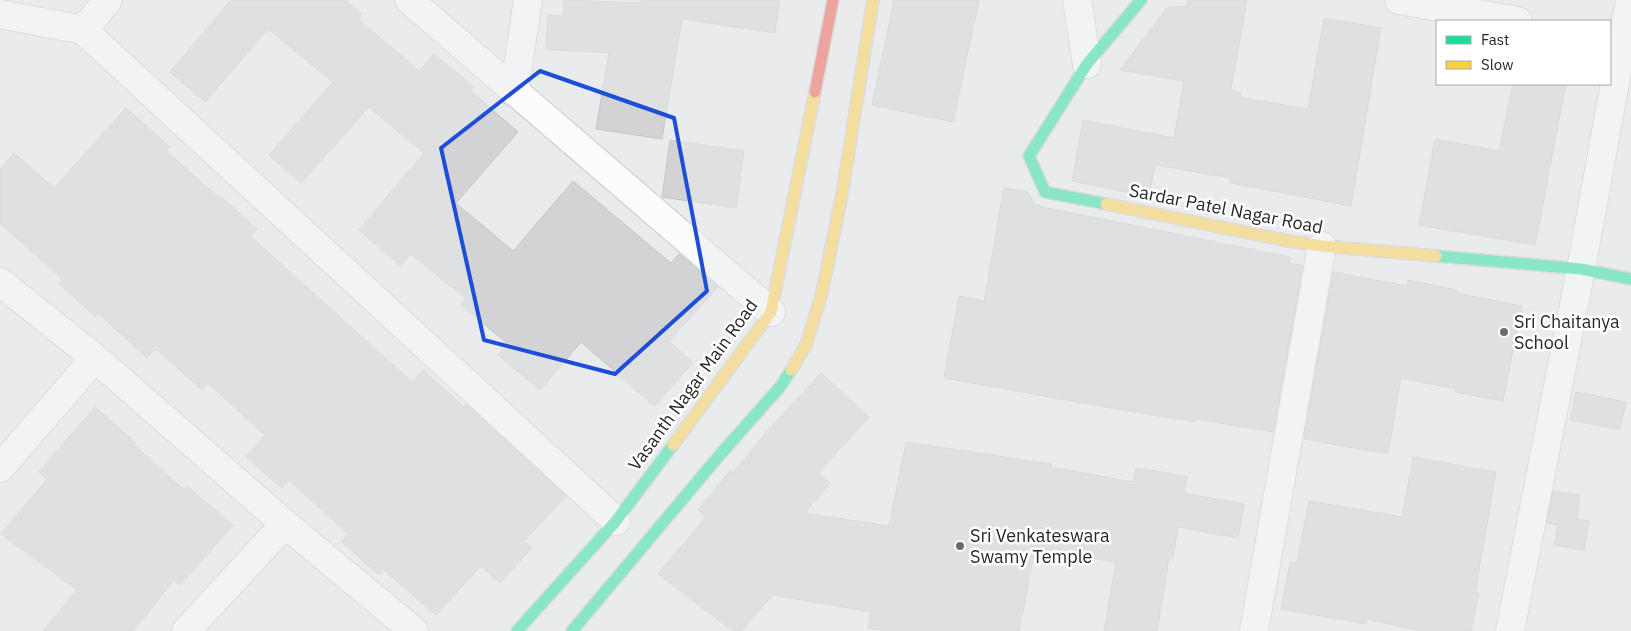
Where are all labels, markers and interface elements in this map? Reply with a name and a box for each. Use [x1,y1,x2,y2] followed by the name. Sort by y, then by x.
[1436,20,1611,85] legend
[1481,30,1509,49] text: Fast
[1481,55,1514,74] text: Slow
[1127,178,1325,239] street label: Sardar Patel Nagar Road
[623,295,763,475] street label: Vasanth Nagar Main Road
[1514,310,1620,354] place label: Sri Chaitanya School
[1498,326,1510,338] marker: Sri Chaitanya School
[970,524,1110,568] place label: Sri Venkateswara Swamy Temple
[954,540,966,552] marker: Sri Venkateswara Swamy Temple

